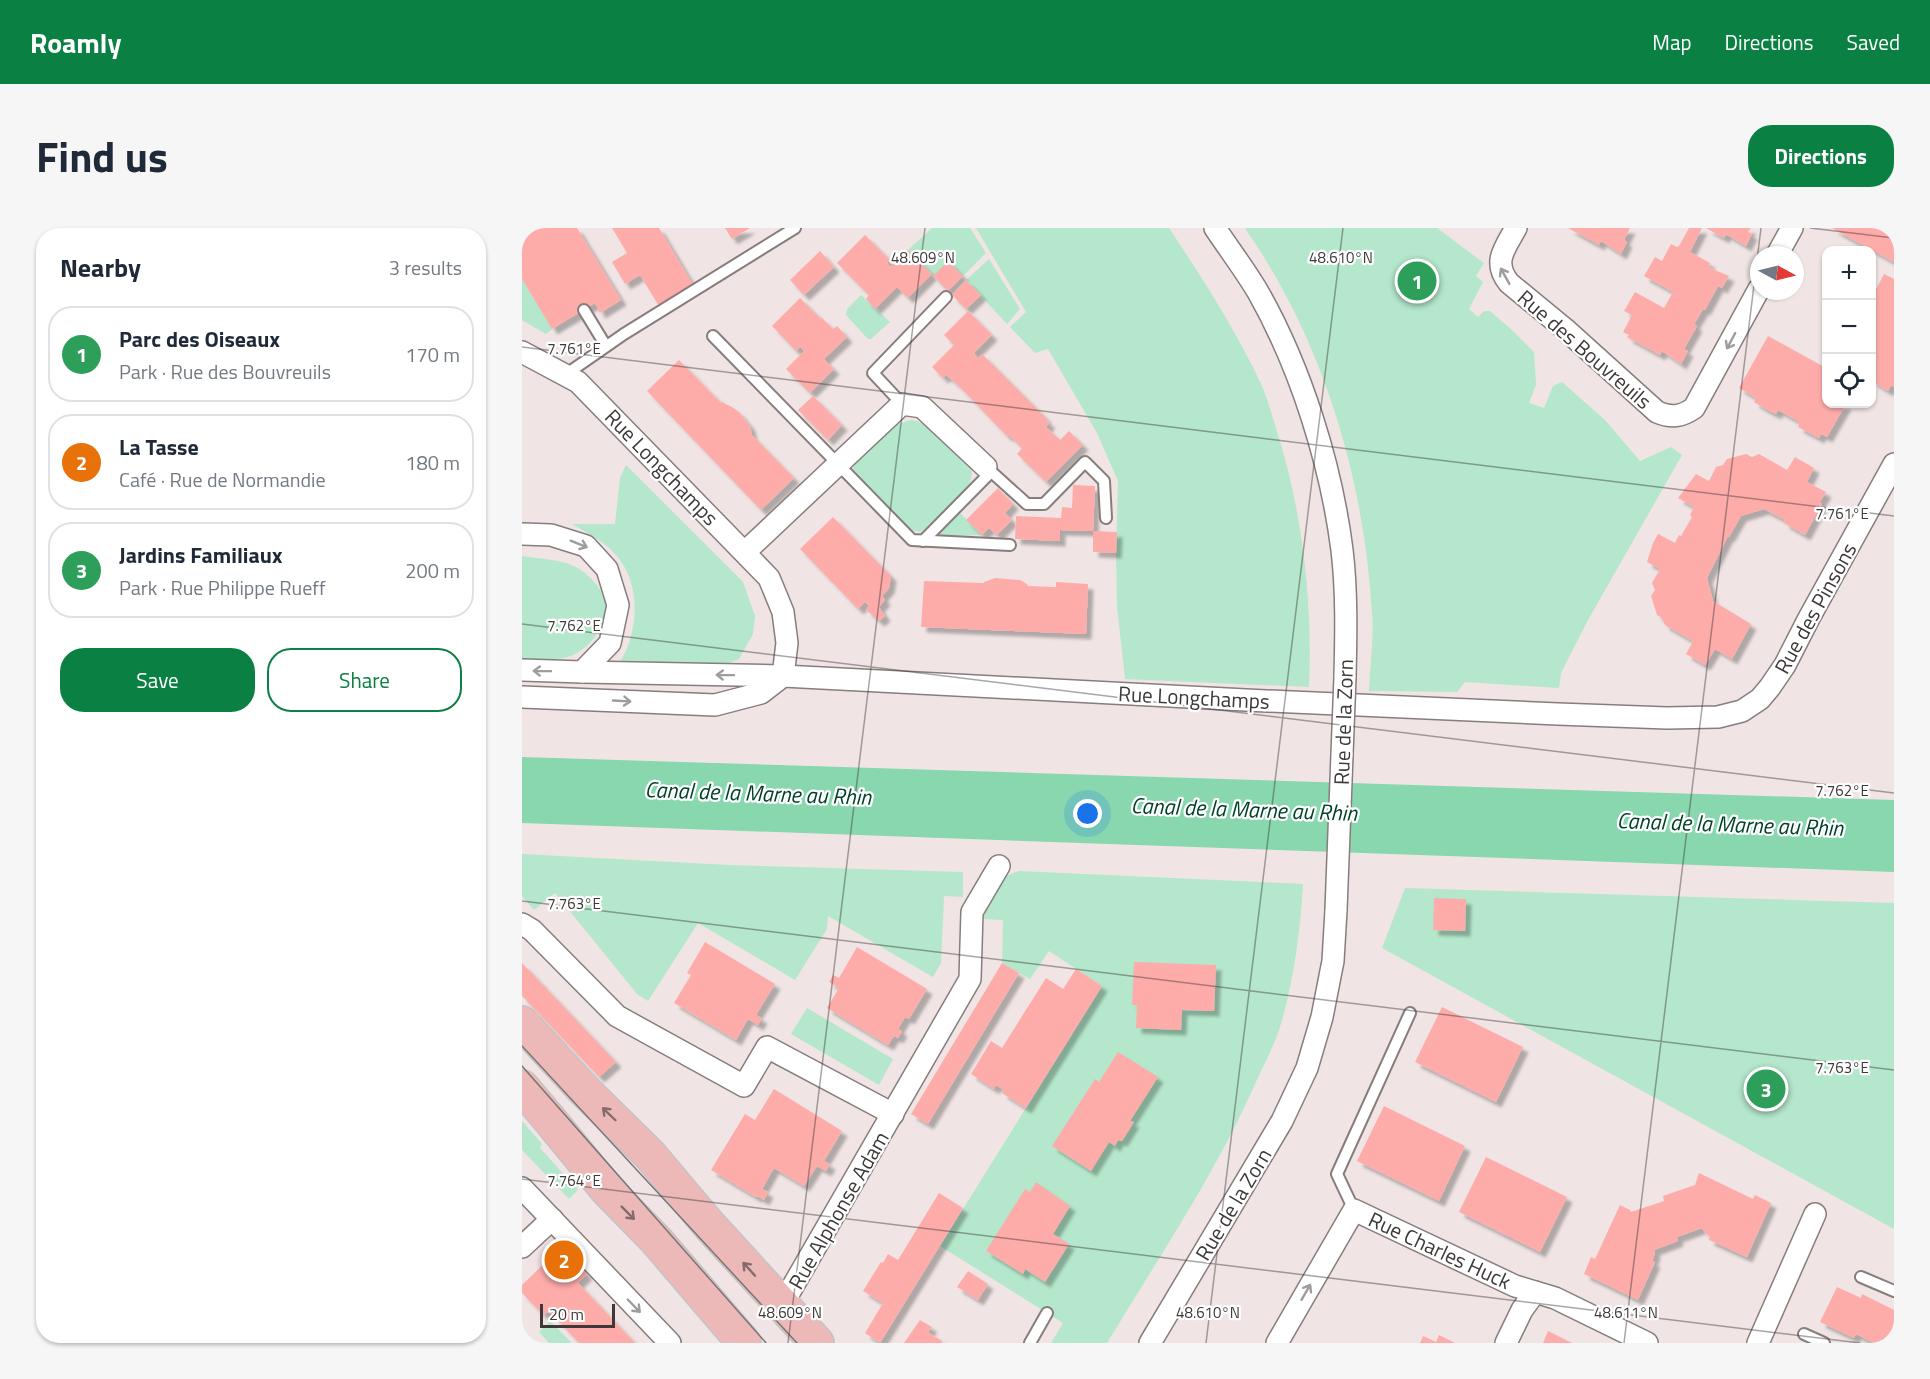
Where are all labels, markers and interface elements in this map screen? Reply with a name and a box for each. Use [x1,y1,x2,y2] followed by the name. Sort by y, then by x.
[30,21,121,64] text: Roamly
[1652,26,1692,58] text: Map
[1725,26,1814,58] text: Directions
[1847,26,1900,58] text: Saved
[36,124,168,188] text: Find us
[1748,125,1894,187] button: Directions
[891,246,955,269] text: 48.609°N
[1309,246,1373,269] text: 48.610°N
[1750,246,1804,300] north arrow
[1822,246,1876,408] map controls
[1822,246,1876,300] button: +
[60,248,141,287] text: Nearby
[389,252,462,283] text: 3 results
[1398,259,1436,304] pin: 1
[1499,268,1511,285] one-way arrow
[1511,282,1659,416] street label: Rue des Bouvreuils
[1822,300,1876,354] button: −
[119,322,280,356] text: Parc des Oiseaux
[1725,331,1736,349] one-way arrow
[547,337,601,360] text: 7.761°E
[76,339,87,370] text: 1
[405,339,460,370] text: 170 m
[1822,354,1876,408] button: locate
[119,356,331,387] text: Park · Rue des Bouvreuils
[598,401,726,533] street label: Rue Longchamps
[119,430,199,464] text: La Tasse
[76,447,87,478] text: 2
[405,447,460,478] text: 180 m
[119,464,325,495] text: Café · Rue de Normandie
[1815,502,1869,525] text: 7.761°E
[1766,537,1864,679] street label: Rue des Pinsons
[119,538,282,572] text: Jardins Familiaux
[569,539,587,550] one-way arrow
[76,555,87,586] text: 3
[405,555,460,586] text: 200 m
[119,572,326,603] text: Park · Rue Philippe Rueff
[547,614,601,637] text: 7.762°E
[60,648,255,712] button: Save
[267,648,462,712] button: Share
[1325,658,1361,786] street label: Rue de la Zorn
[532,665,552,676] one-way arrow
[715,669,735,681] one-way arrow
[1117,677,1271,717] street label: Rue Longchamps
[612,696,632,707] one-way arrow
[644,772,873,814] water label: Canal de la Marne au Rhin
[1815,779,1869,802] text: 7.762°E
[1130,788,1359,830] water label: Canal de la Marne au Rhin
[1073,799,1102,828] your location
[1616,803,1845,845] water label: Canal de la Marne au Rhin
[547,892,601,915] text: 7.763°E
[1815,1056,1869,1079] text: 7.763°E
[1746,1066,1786,1112] pin: 3
[601,1106,616,1121] one-way arrow
[780,1125,896,1295] street label: Rue Alphonse Adam
[1187,1142,1279,1266] street label: Rue de la Zorn
[547,1169,601,1192] text: 7.764°E
[1363,1203,1517,1297] street label: Rue Charles Huck
[621,1205,636,1220] one-way arrow
[544,1238,584,1282] pin: 2
[742,1262,756,1277] one-way arrow
[1301,1284,1312,1302] one-way arrow
[627,1298,641,1313] one-way arrow
[540,1301,615,1328] scale bar
[758,1301,822,1324] text: 48.609°N
[1176,1301,1240,1324] text: 48.610°N
[1594,1301,1658,1324] text: 48.611°N
[549,1302,584,1326] text: 20 m

